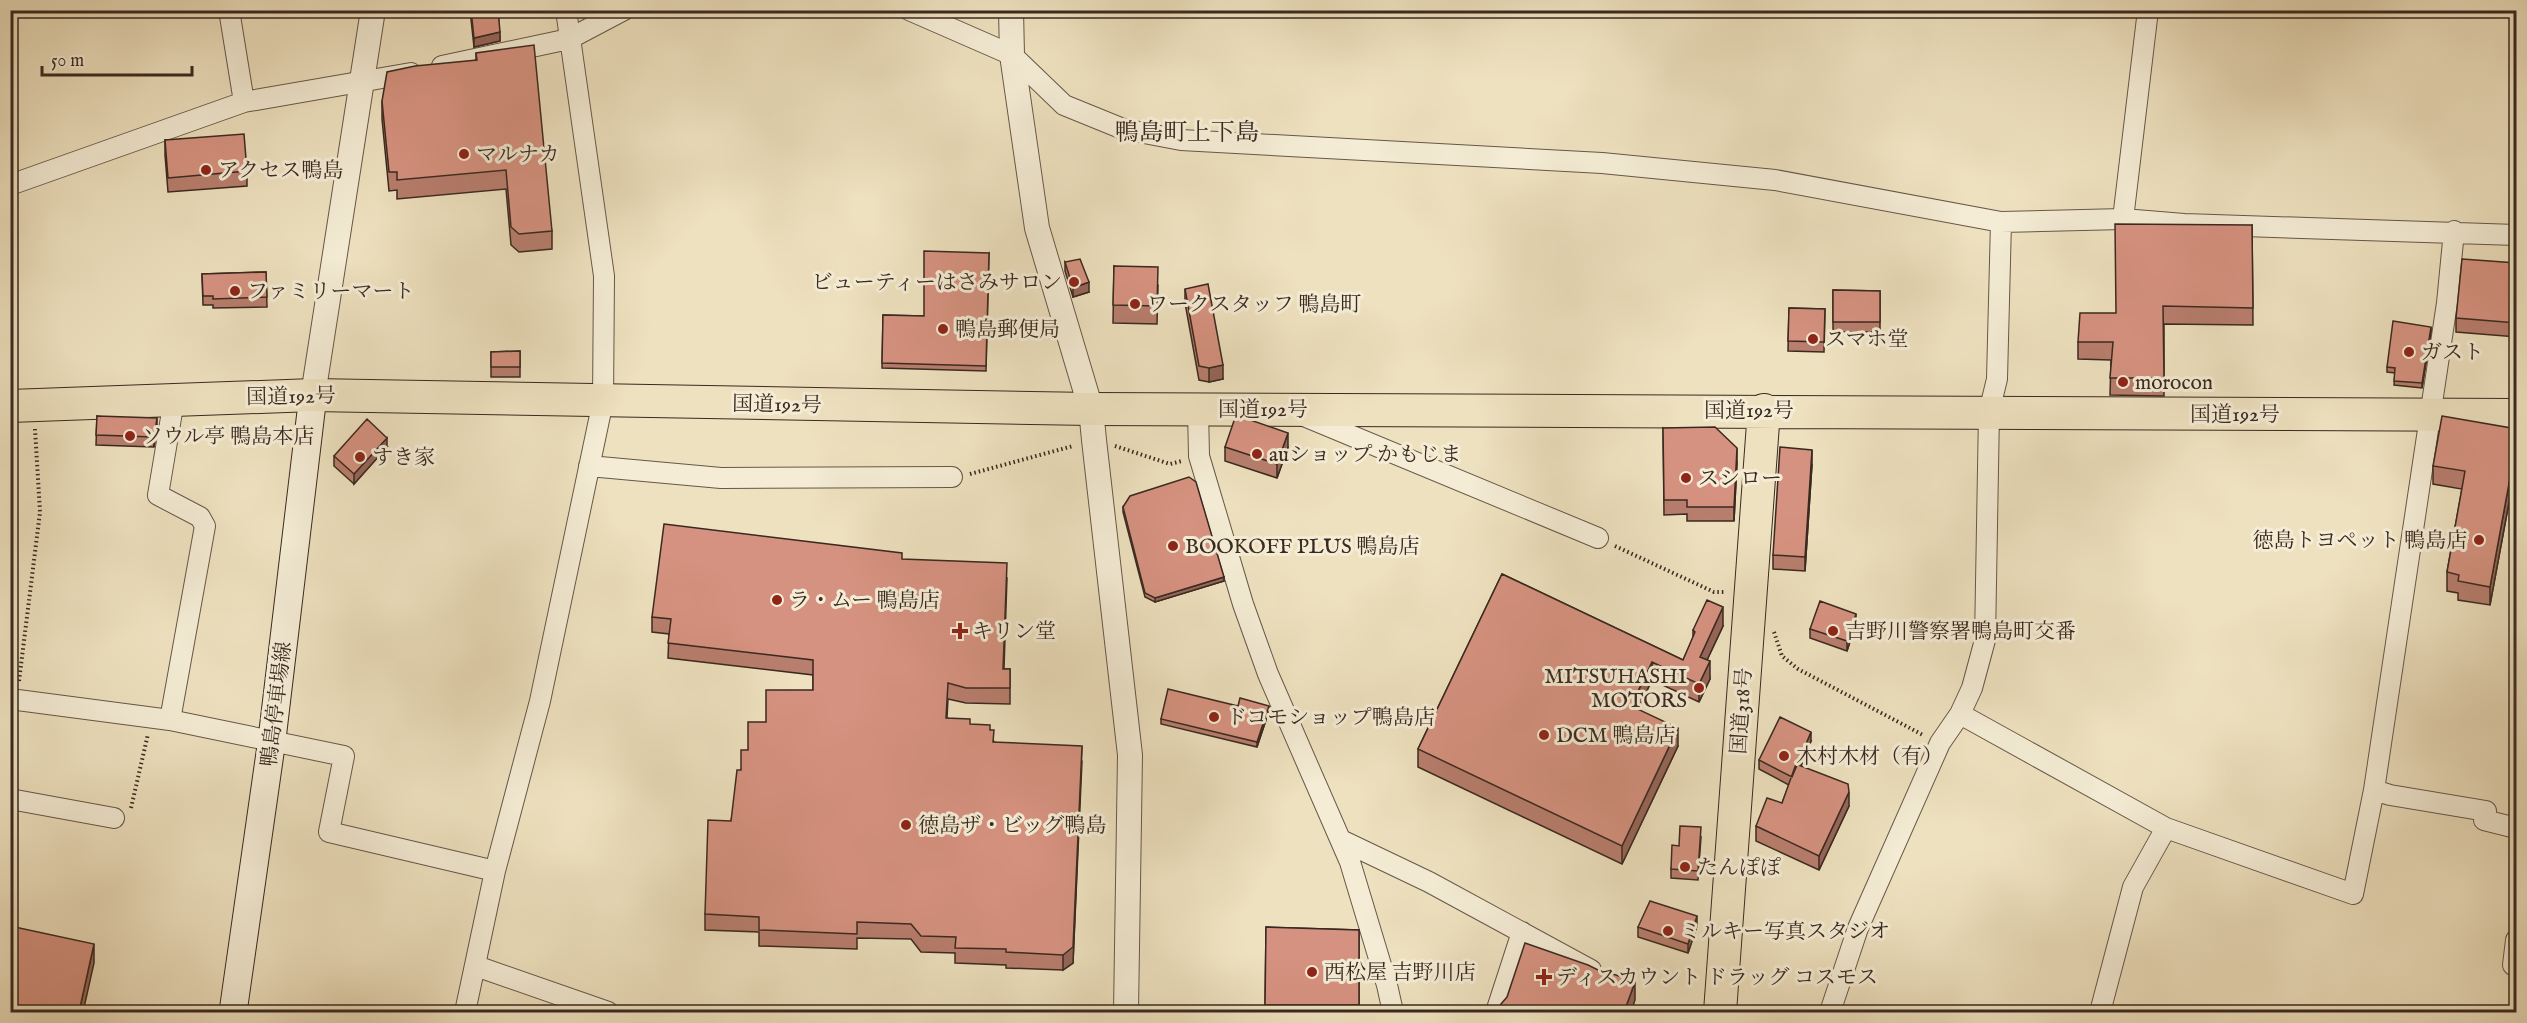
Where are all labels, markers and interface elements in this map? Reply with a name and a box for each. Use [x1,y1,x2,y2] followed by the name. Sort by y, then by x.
[42,39,192,77] scale bar
[51,50,84,73] text: 50 m
[1115,118,1259,149] district label: 鴨島町上下島
[476,142,560,169] place label: マルナカ
[457,147,471,161] marker: マルナカ
[218,158,343,185] place label: アクセス鴨島
[199,163,213,177] marker: アクセス鴨島
[812,270,1062,297] place label: ビューティーはさみサロン
[1067,275,1081,289] marker: ビューティーはさみサロン
[247,279,415,306] place label: ファミリーマート
[228,284,242,298] marker: ファミリーマート
[1147,292,1361,319] place label: ワークスタッフ 鴨島町
[1128,297,1142,311] marker: ワークスタッフ 鴨島町
[955,317,1060,344] place label: 鴨島郵便局
[936,322,950,336] marker: 鴨島郵便局
[1825,327,1909,354] place label: スマホ堂
[1806,332,1820,346] marker: スマホ堂
[2421,340,2484,367] place label: ガスト
[2402,345,2416,359] marker: ガスト
[2135,370,2213,397] place label: morocon
[2116,375,2130,389] marker: morocon
[246,383,336,412] street label: 国道192号
[732,391,822,420] street label: 国道192号
[1218,397,1308,424] street label: 国道192号
[1704,398,1794,425] street label: 国道192号
[2190,402,2280,429] street label: 国道192号
[142,424,314,451] place label: ソウル亭 鴨島本店
[123,429,137,443] marker: ソウル亭 鴨島本店
[1269,442,1461,469] place label: auショップ かもじま
[372,445,435,472] place label: すき家
[1250,447,1264,461] marker: auショップ かもじま
[353,450,367,464] marker: すき家
[1698,466,1782,493] place label: スシロー
[1679,471,1693,485] marker: スシロー
[2252,528,2467,555] place label: 徳島トヨペット 鴨島店
[2472,533,2486,547] marker: 徳島トヨペット 鴨島店
[1185,534,1419,561] place label: BOOKOFF PLUS 鴨島店
[1166,539,1180,553] marker: BOOKOFF PLUS 鴨島店
[789,588,940,615] place label: ラ・ムー 鴨島店
[770,593,784,607] marker: ラ・ムー 鴨島店
[972,619,1056,646] place label: キリン堂
[1845,619,2076,646] place label: 吉野川警察署鴨島町交番
[953,624,967,638] marker: キリン堂
[1826,624,1840,638] marker: 吉野川警察署鴨島町交番
[256,640,299,768] street label: 鴨島停車場線
[1544,664,1687,715] place label: MITSUHASHI MOTORS
[1726,667,1759,755] street label: 国道318号
[1692,681,1706,695] marker: MITSUHASHI MOTORS
[1226,705,1435,732] place label: ドコモショップ鴨島店
[1207,710,1221,724] marker: ドコモショップ鴨島店
[1556,723,1675,750] place label: DCM 鴨島店
[1537,728,1551,742] marker: DCM 鴨島店
[1796,744,1943,771] place label: 木村木材（有）
[1777,749,1791,763] marker: 木村木材（有）
[918,813,1106,840] place label: 徳島ザ・ビッグ鴨島
[899,818,913,832] marker: 徳島ザ・ビッグ鴨島
[1697,855,1781,882] place label: たんぽぽ
[1678,860,1692,874] marker: たんぽぽ
[1680,919,1890,946] place label: ミルキー写真スタジオ
[1661,924,1675,938] marker: ミルキー写真スタジオ
[1324,960,1476,987] place label: 西松屋 吉野川店
[1305,965,1319,979] marker: 西松屋 吉野川店
[1556,965,1878,992] place label: ディスカウント ドラッグ コスモス
[1537,970,1551,984] marker: ディスカウント ドラッグ コスモス

